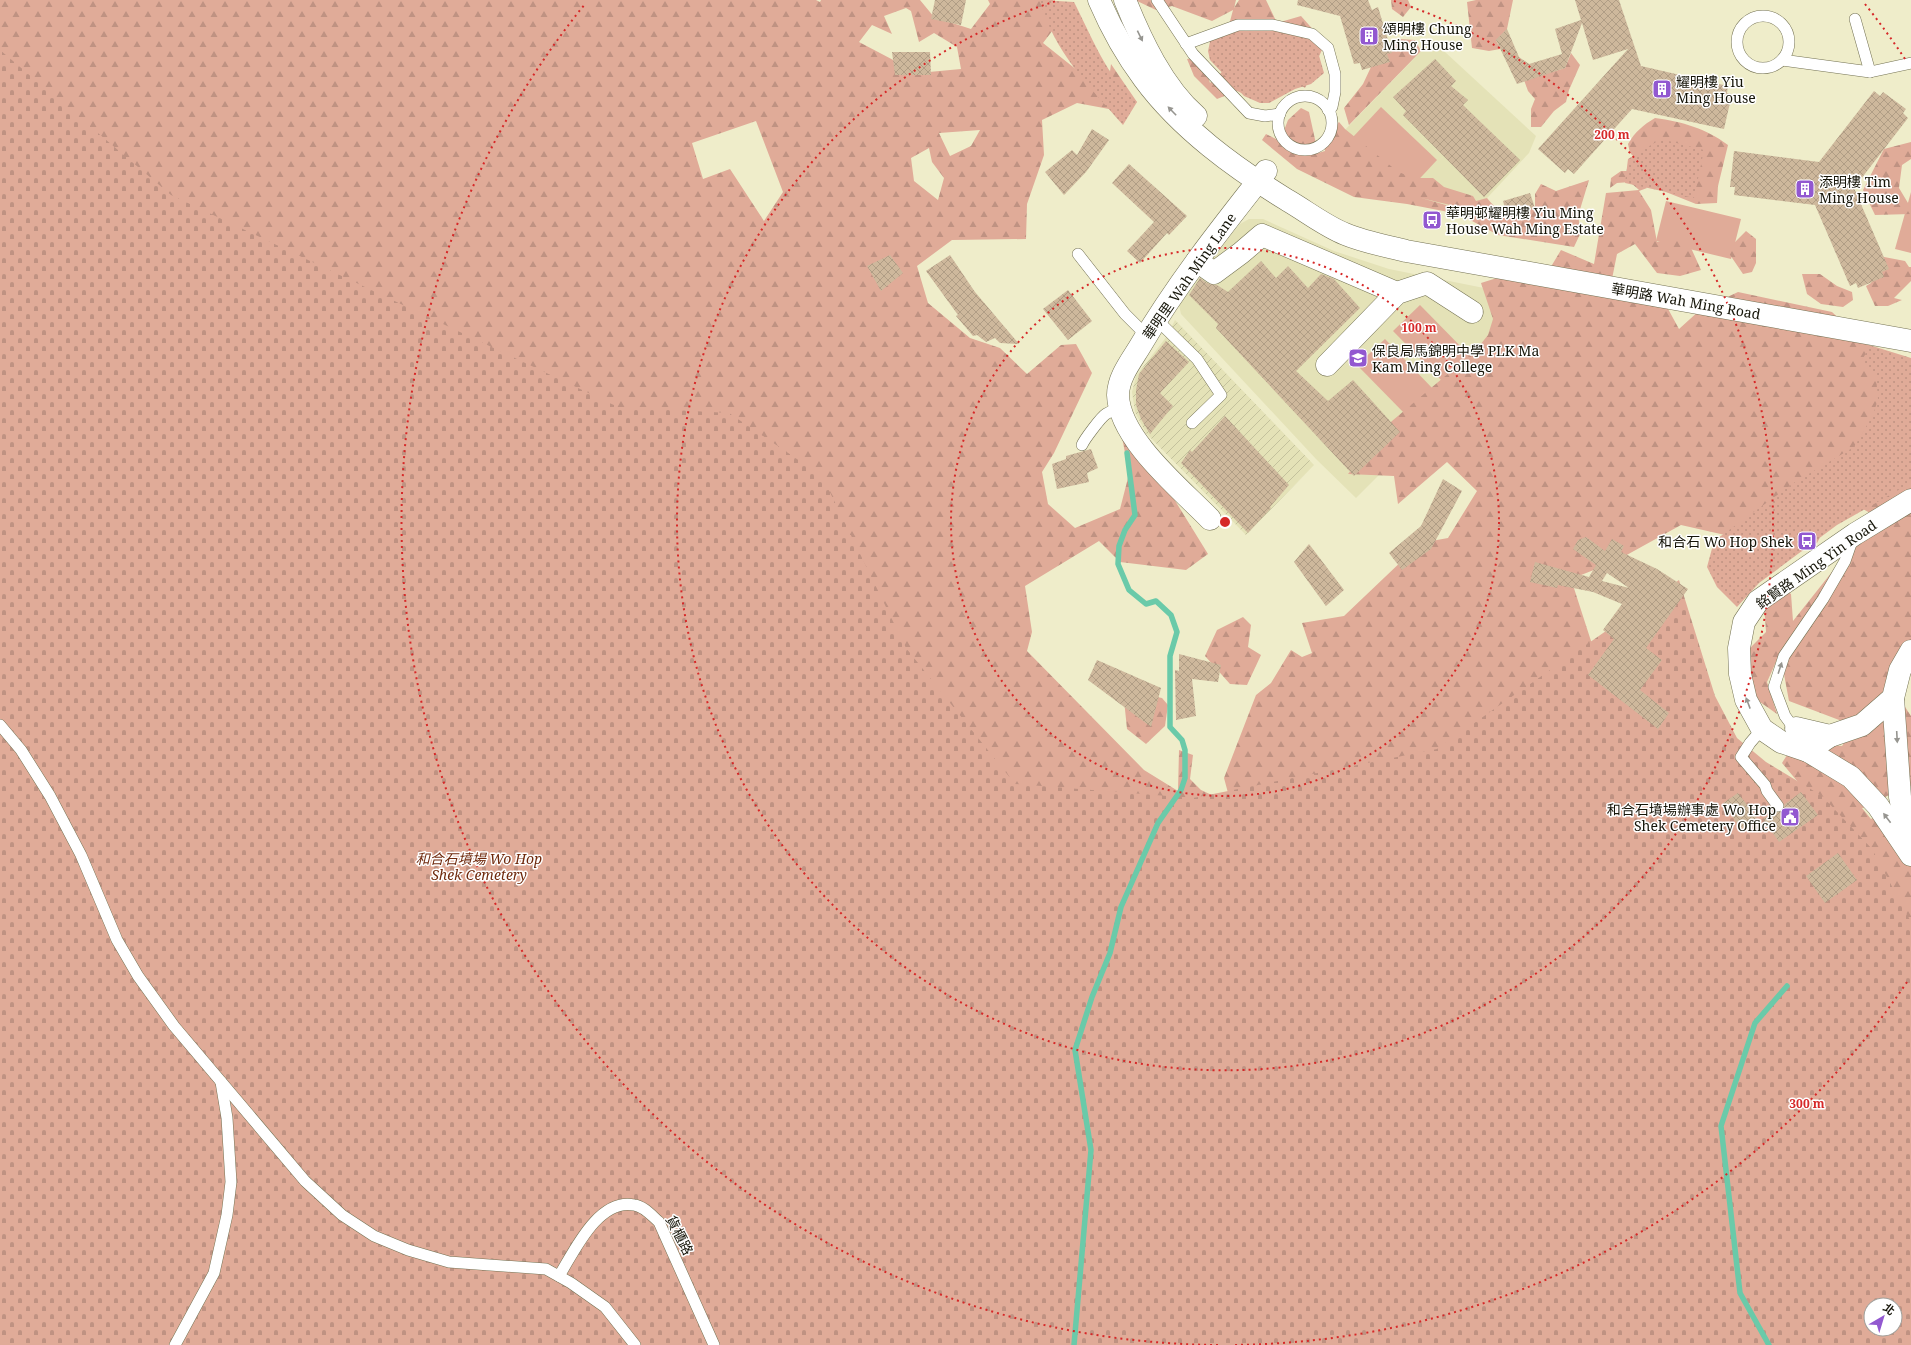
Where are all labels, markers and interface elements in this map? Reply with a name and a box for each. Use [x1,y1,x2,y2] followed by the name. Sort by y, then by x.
[1383,19,1472,54] place label: 頌明樓 Chung Ming House
[1358,25,1380,47] building icon: 頌明樓 Chung Ming House
[1137,30,1143,42] one-way arrow
[1676,72,1756,107] place label: 耀明樓 Yiu Ming House
[1651,78,1673,100] building icon: 耀明樓 Yiu Ming House
[1167,106,1177,116] one-way arrow
[1594,126,1630,143] text: 200 m
[1819,172,1899,207] place label: 添明樓 Tim Ming House
[1794,178,1816,200] building icon: 添明樓 Tim Ming House
[1446,203,1604,238] place label: 華明邨耀明樓 Yiu Ming House Wah Ming Estate
[1138,209,1240,343] street label: 華明里 Wah Ming Lane
[1421,209,1443,231] bus stop icon: 華明邨耀明樓 Yiu Ming House Wah Ming Estate
[1610,279,1763,324] street label: 華明路 Wah Ming Road
[1401,319,1437,336] text: 100 m
[1372,341,1539,376] place label: 保良局馬錦明中學 PLK Ma Kam Ming College
[1347,347,1369,369] school or university icon: 保良局馬錦明中學 PLK Ma Kam Ming College
[1218,515,1232,529] centre of rings
[1752,515,1880,613] street label: 銘賢路 Ming Yin Road
[1796,530,1818,552] bus stop icon: 和合石 Wo Hop Shek
[1658,532,1794,551] place label: 和合石 Wo Hop Shek
[1777,662,1783,674] one-way arrow
[1745,697,1751,709] one-way arrow
[1893,731,1900,743] one-way arrow
[1607,800,1776,835] place label: 和合石墳場辦事處 Wo Hop Shek Cemetery Office
[1779,806,1801,828] public building icon: 和合石墳場辦事處 Wo Hop Shek Cemetery Office
[1882,812,1891,823] one-way arrow
[416,849,542,884] park label: 和合石墳場 Wo Hop Shek Cemetery
[1789,1095,1825,1112] text: 300 m
[662,1212,698,1258] street label: 貨櫃路
[1863,1297,1903,1337] north arrow
[1881,1299,1898,1318] text: 北

